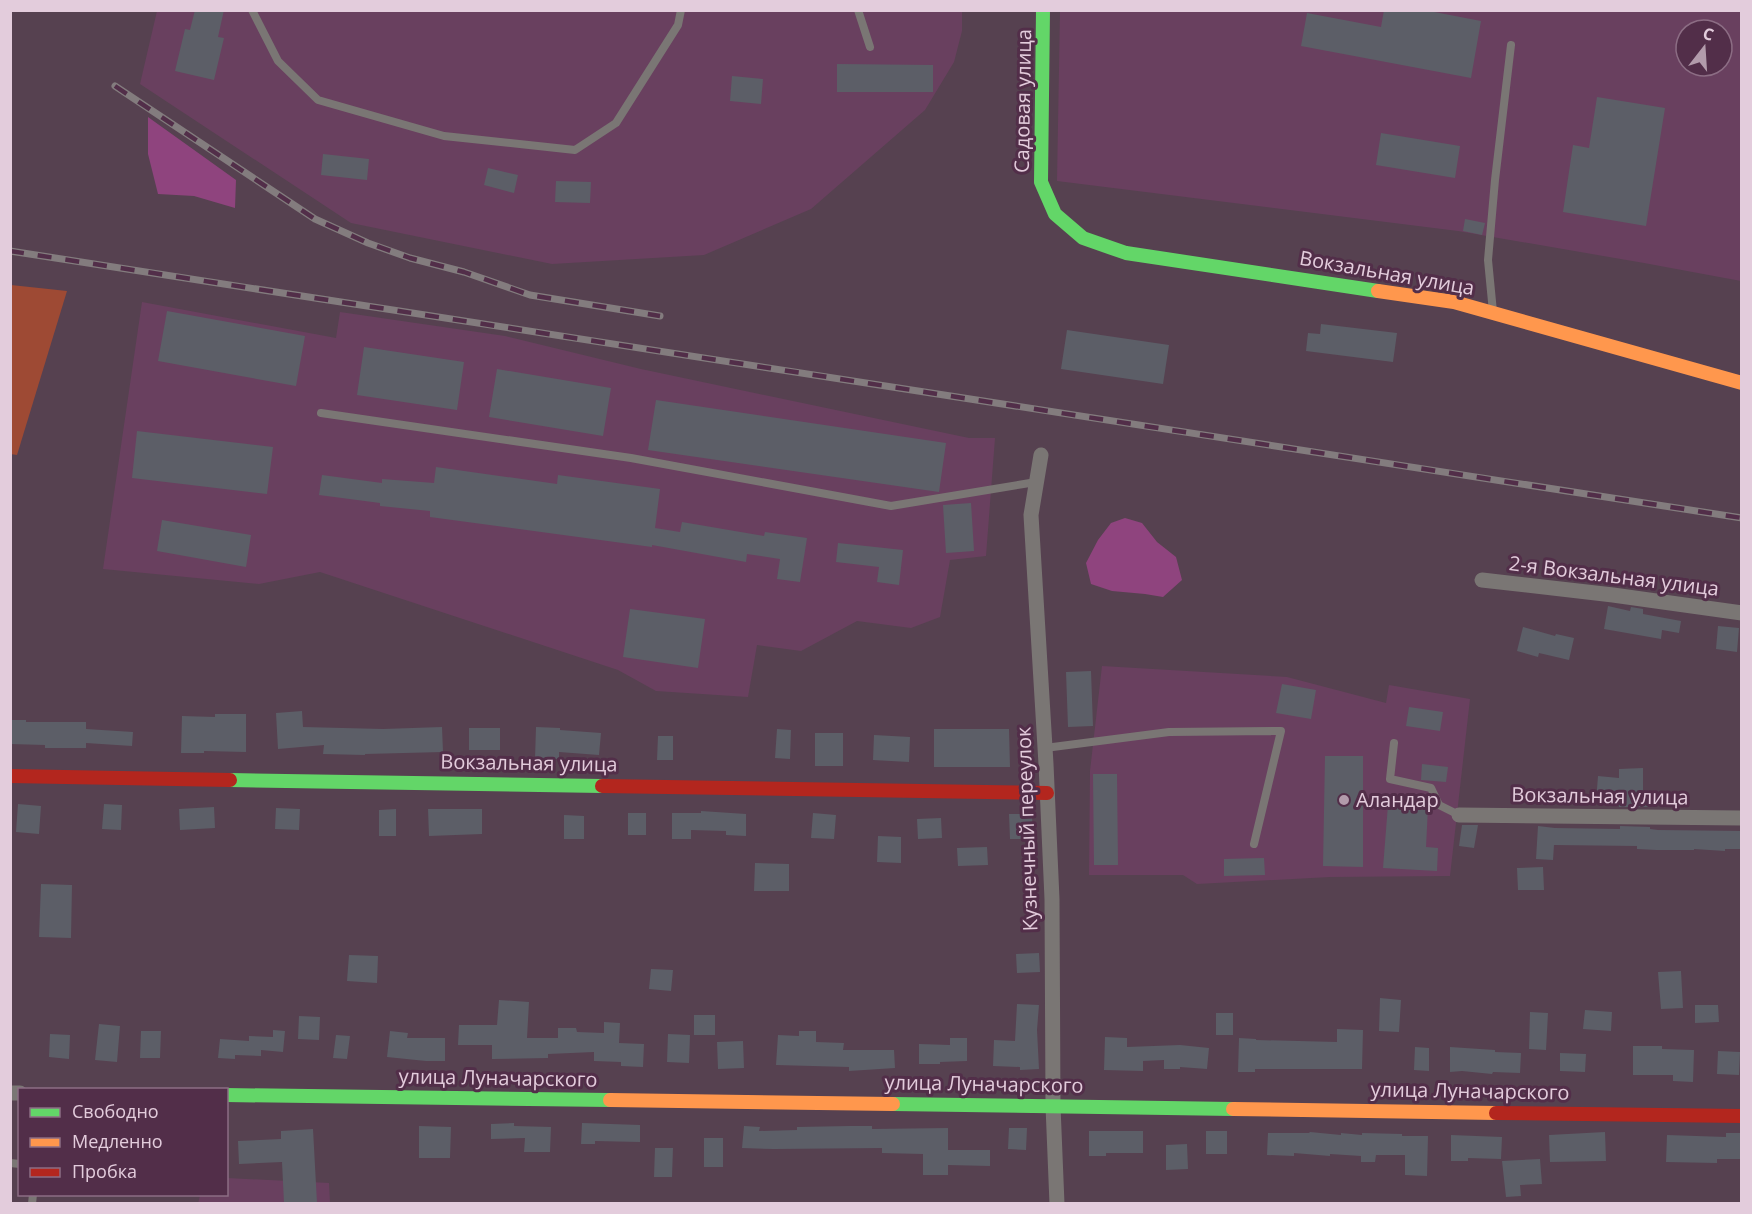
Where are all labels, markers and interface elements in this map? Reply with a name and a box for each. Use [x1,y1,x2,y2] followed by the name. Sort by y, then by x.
[1674,18,1734,78] north arrow
[1700,22,1716,46] text: С
[1008,29,1037,173] street label: Садовая улица
[1298,244,1477,301] street label: Вокзальная улица
[1508,549,1721,602] street label: 2-я Вокзальная улица
[1009,726,1044,932] street label: Кузнечный переулок
[440,747,618,778] street label: Вокзальная улица
[1511,780,1689,811] street label: Вокзальная улица
[1356,786,1439,813] place label: Аландар
[1337,793,1351,807] marker: Аландар
[398,1062,598,1093] street label: улица Луначарского
[884,1068,1084,1099] street label: улица Луначарского
[1370,1075,1570,1106] street label: улица Луначарского
[18,1088,228,1196] legend
[72,1099,159,1123] text: Свободно
[72,1129,163,1153] text: Медленно
[72,1159,137,1183] text: Пробка

